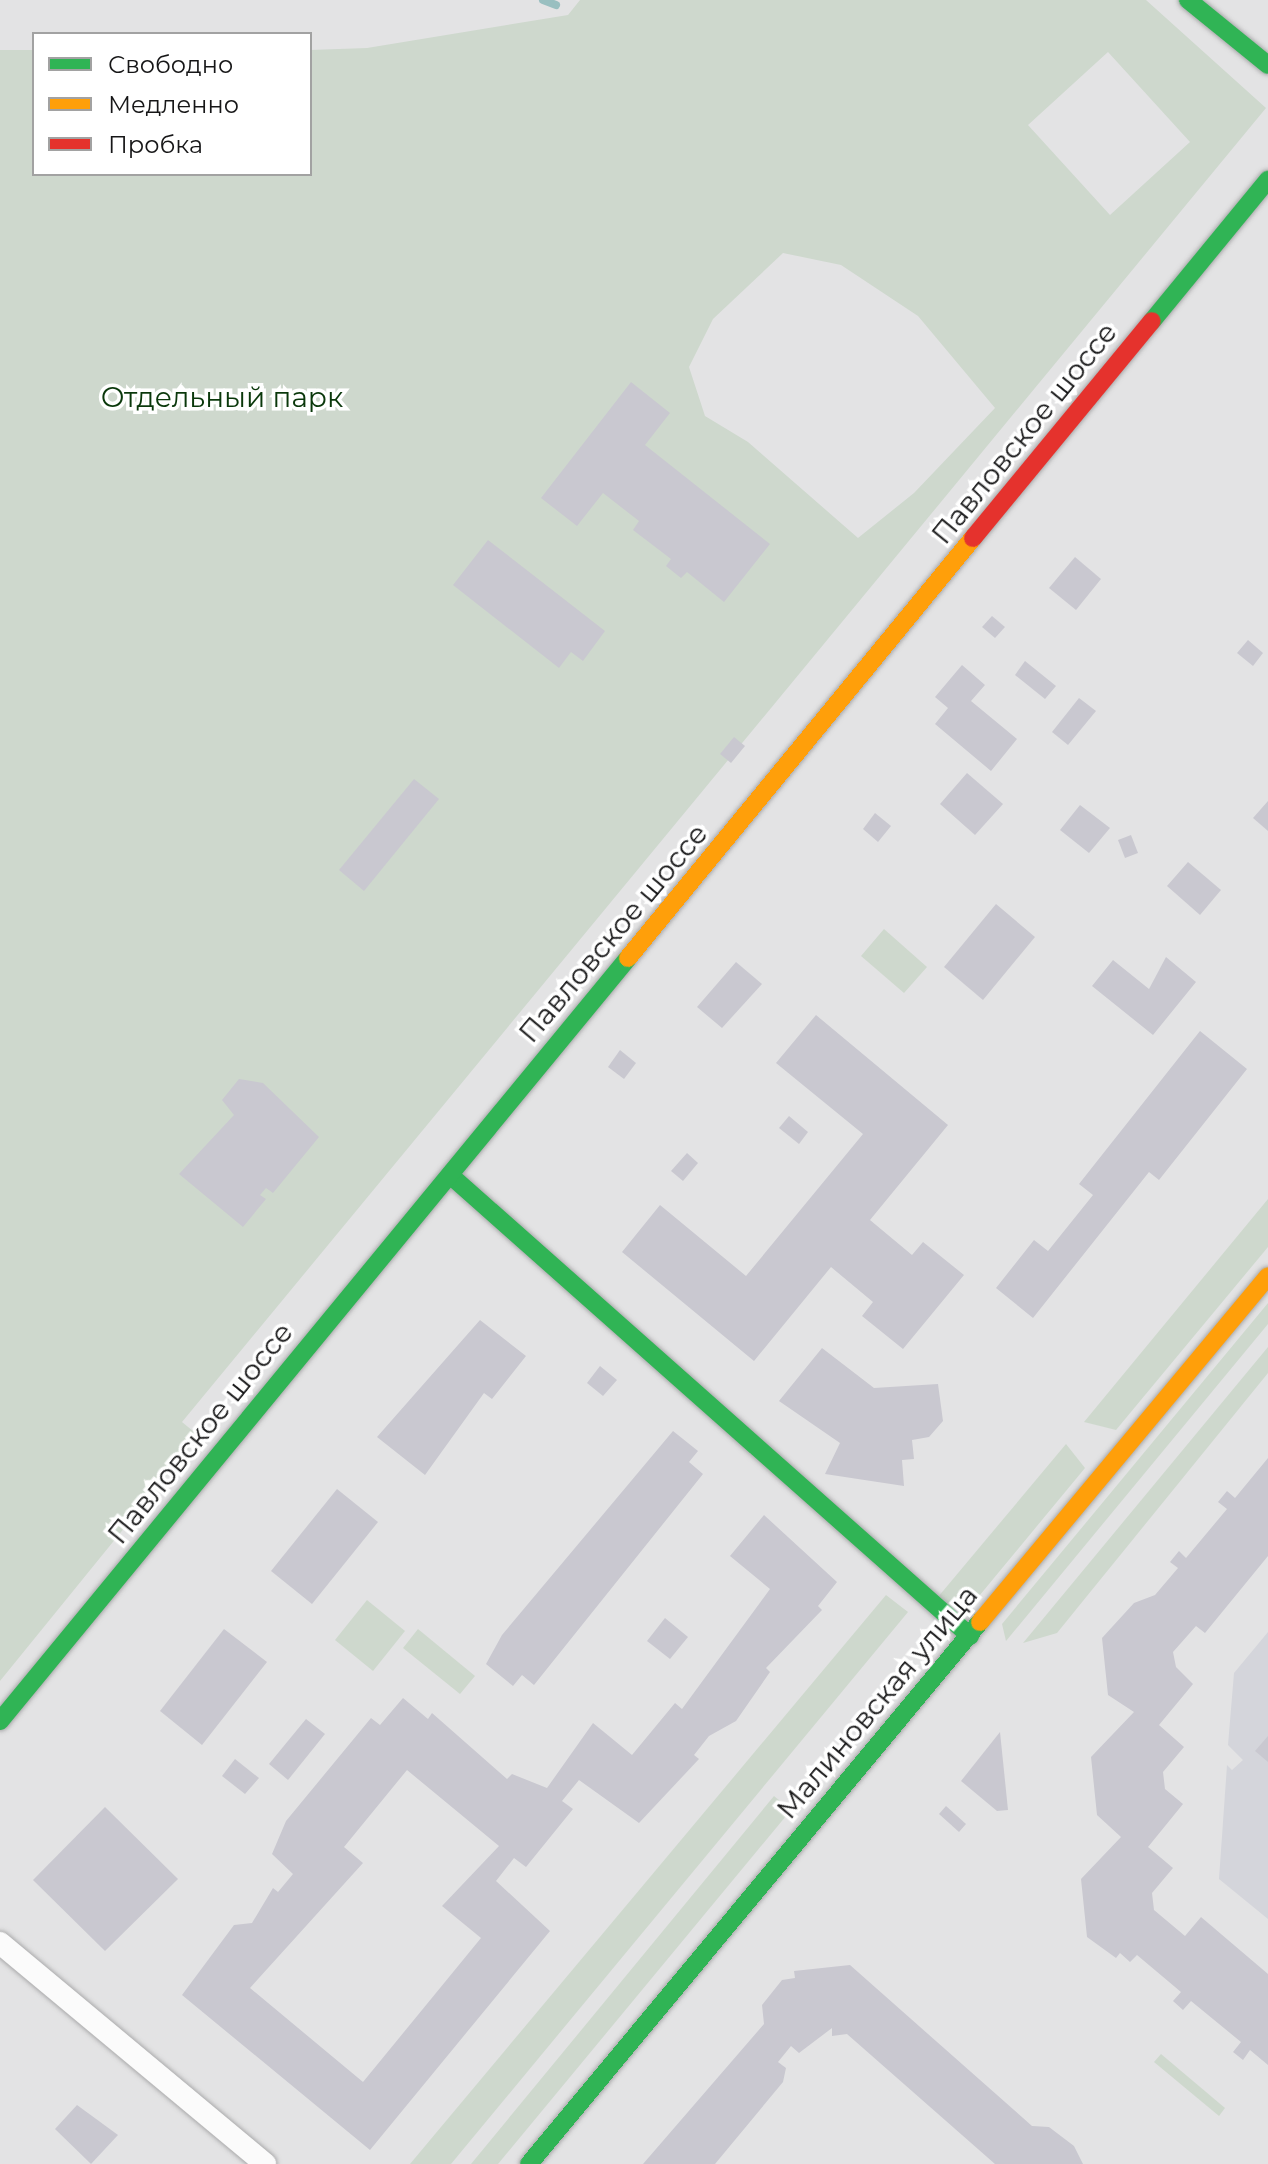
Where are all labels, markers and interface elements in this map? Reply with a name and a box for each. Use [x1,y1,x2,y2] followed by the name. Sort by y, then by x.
[32,32,312,176] legend
[108,50,233,79] text: Свободно
[108,90,239,119] text: Медленно
[108,130,203,159] text: Пробка
[924,316,1124,550] street label: Павловское шоссе
[101,380,343,414] park label: Отдельный парк
[512,817,714,1049] street label: Павловское шоссе
[100,1316,300,1550] street label: Павловское шоссе
[770,1579,984,1825] street label: Малиновская улица

